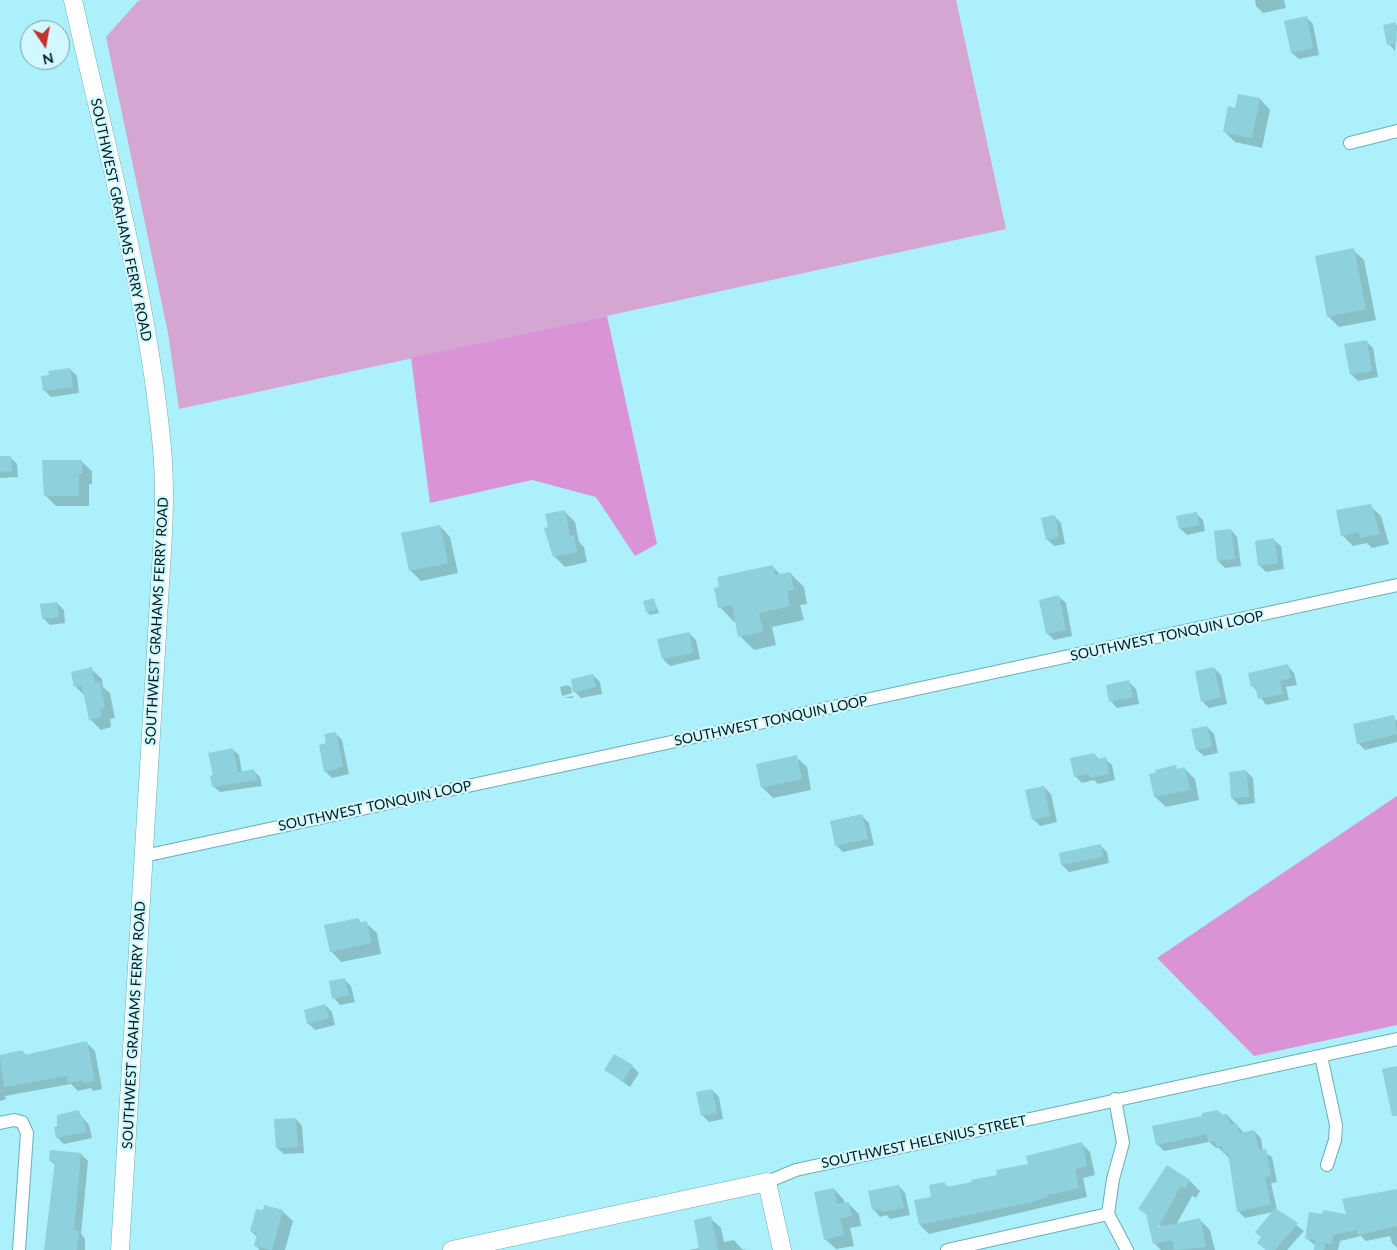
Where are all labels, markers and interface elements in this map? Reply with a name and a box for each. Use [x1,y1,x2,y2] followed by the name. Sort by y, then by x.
[20,20,70,70] north arrow
[41,50,55,69] text: N
[87,97,155,343] street label: SOUTHWEST GRAHAMS FERRY ROAD
[142,497,172,745] street label: SOUTHWEST GRAHAMS FERRY ROAD
[1069,607,1265,665] street label: SOUTHWEST TONQUIN LOOP
[673,692,869,750] street label: SOUTHWEST TONQUIN LOOP
[277,777,473,835] street label: SOUTHWEST TONQUIN LOOP
[119,901,149,1149] street label: SOUTHWEST GRAHAMS FERRY ROAD
[820,1112,1028,1172] street label: SOUTHWEST HELENIUS STREET

